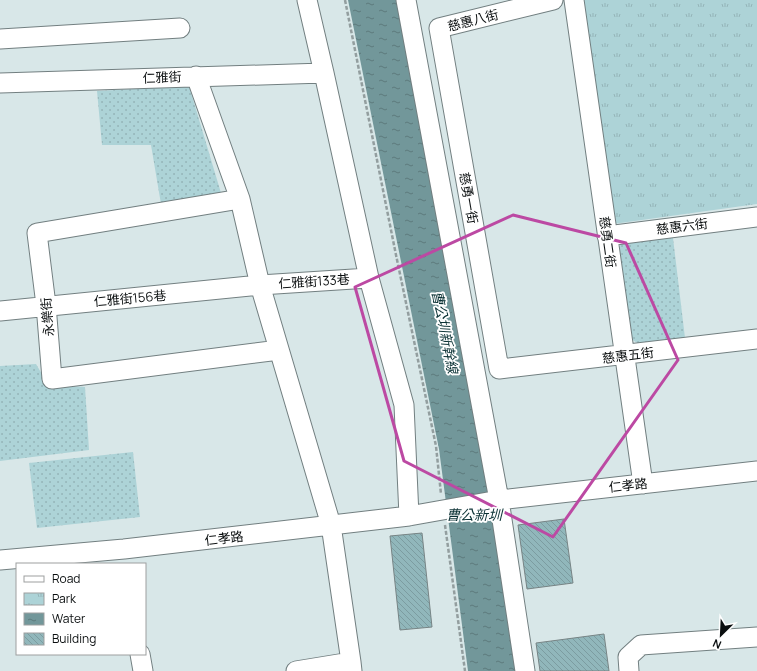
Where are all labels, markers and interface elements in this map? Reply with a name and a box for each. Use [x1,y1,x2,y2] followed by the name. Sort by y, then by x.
[446,5,500,35] street label: 慈惠八街
[142,67,182,87] street label: 仁雅街
[456,171,482,225] street label: 慈勇一街
[655,214,709,238] street label: 慈惠六街
[595,215,621,269] street label: 慈勇二街
[278,270,350,292] street label: 仁雅街133巷
[93,286,167,310] street label: 仁雅街156巷
[428,289,463,377] water label: 曹公圳新幹線
[36,297,58,337] street label: 永樂街
[601,343,655,367] street label: 慈惠五街
[608,474,648,496] street label: 仁孝路
[446,505,504,524] water label: 曹公新圳
[204,527,244,549] street label: 仁孝路
[16,563,146,655] legend
[52,570,80,587] text: Road
[52,590,77,607] text: Park
[52,610,86,627] text: Water
[701,615,741,655] north arrow
[52,630,96,647] text: Building
[710,636,723,653] text: N

